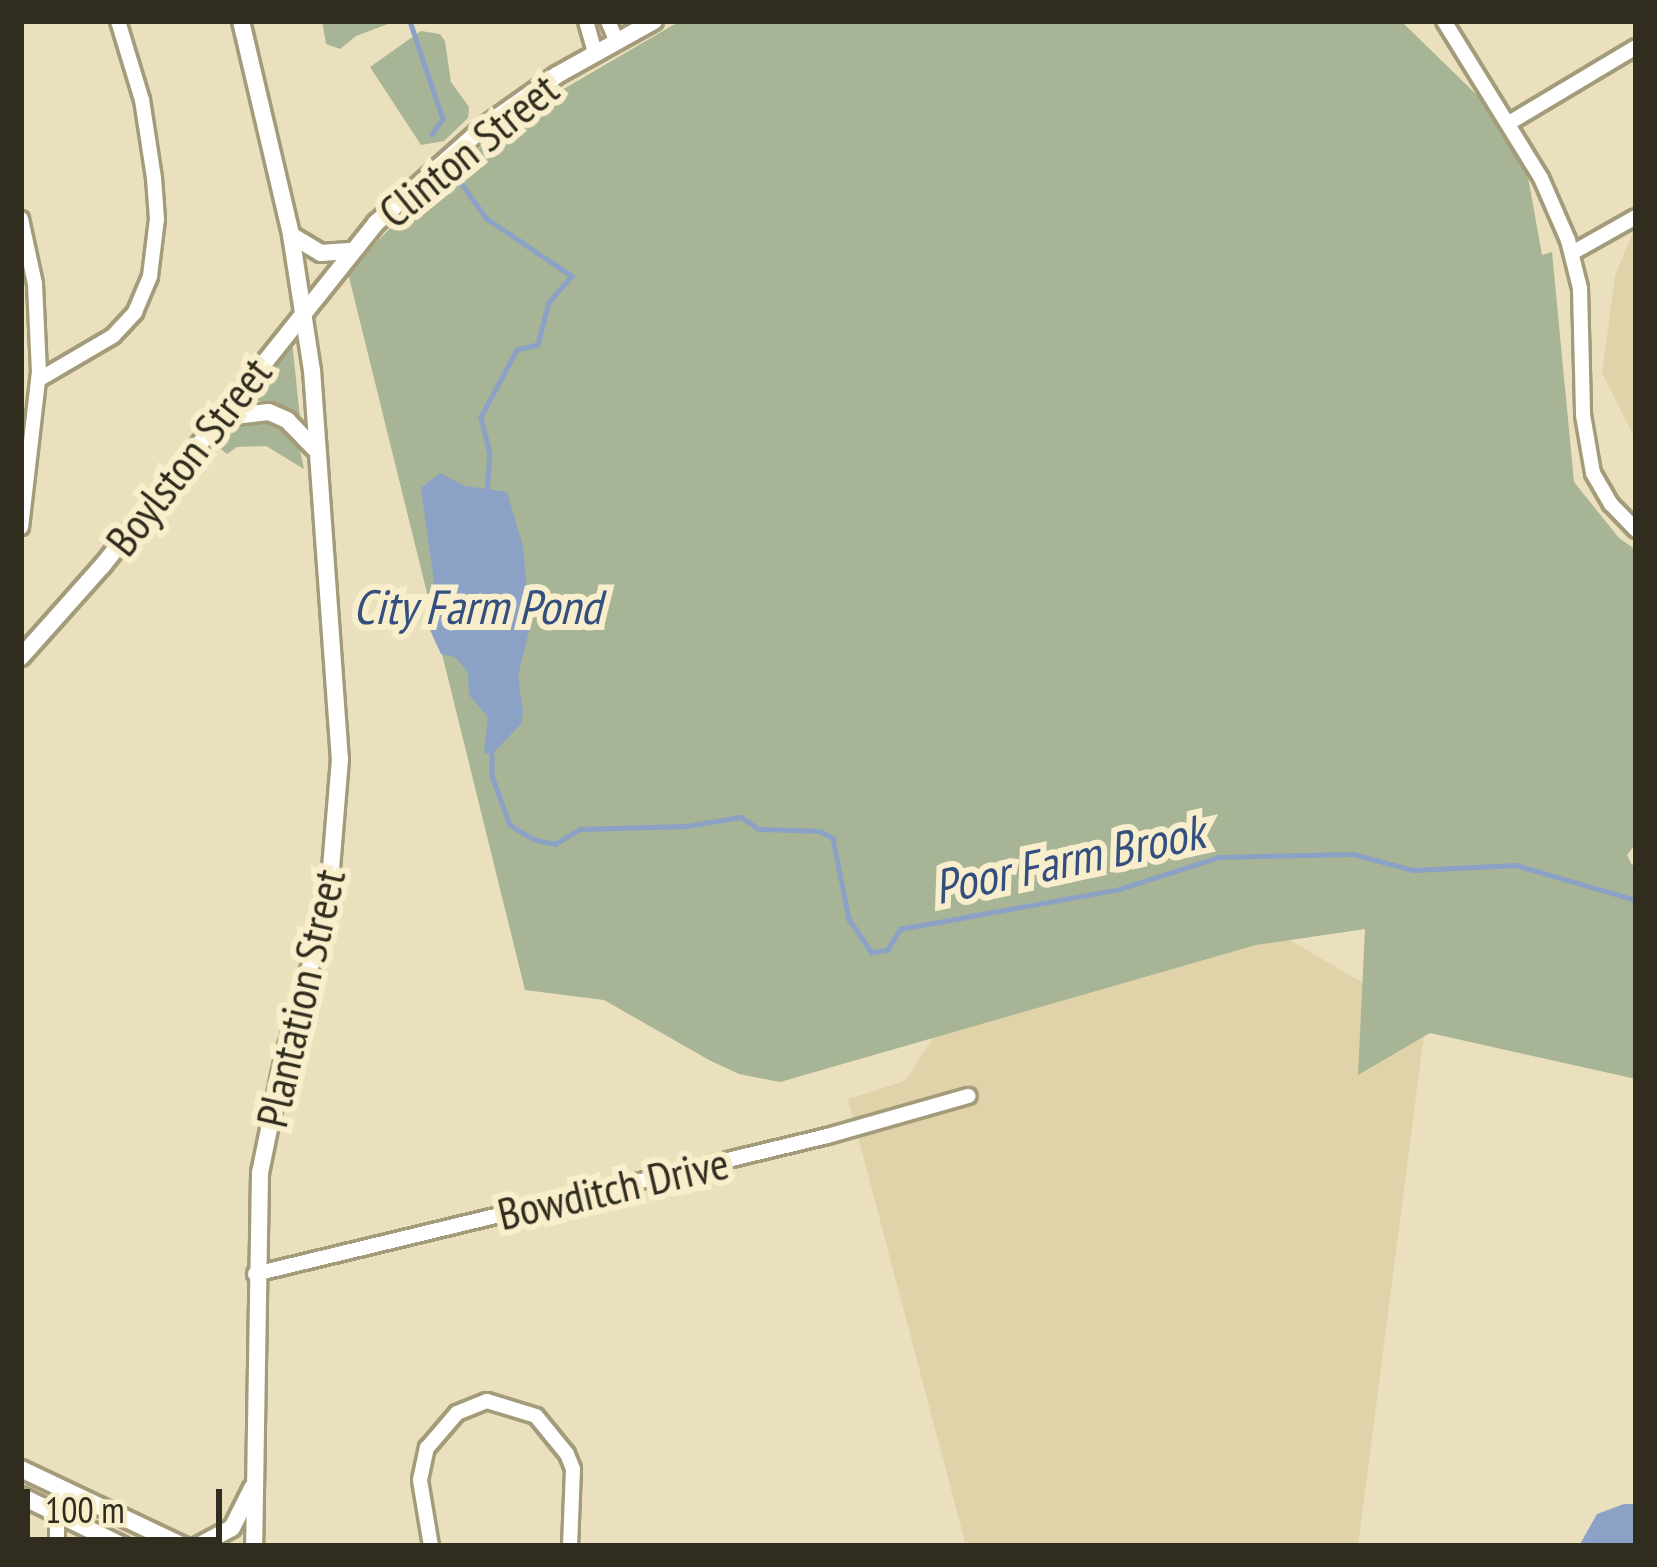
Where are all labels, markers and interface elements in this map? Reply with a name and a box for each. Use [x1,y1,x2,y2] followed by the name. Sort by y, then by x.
[368,62,568,238] street label: Clinton Street
[94,346,282,566] street label: Boylston Street
[352,578,602,636] water label: City Farm Pond
[929,802,1209,916] water label: Poor Farm Brook
[244,864,356,1132] street label: Plantation Street
[492,1135,734,1241] street label: Bowditch Drive
[30,1465,228,1539] scale bar
[45,1486,125,1533] text: 100 m

